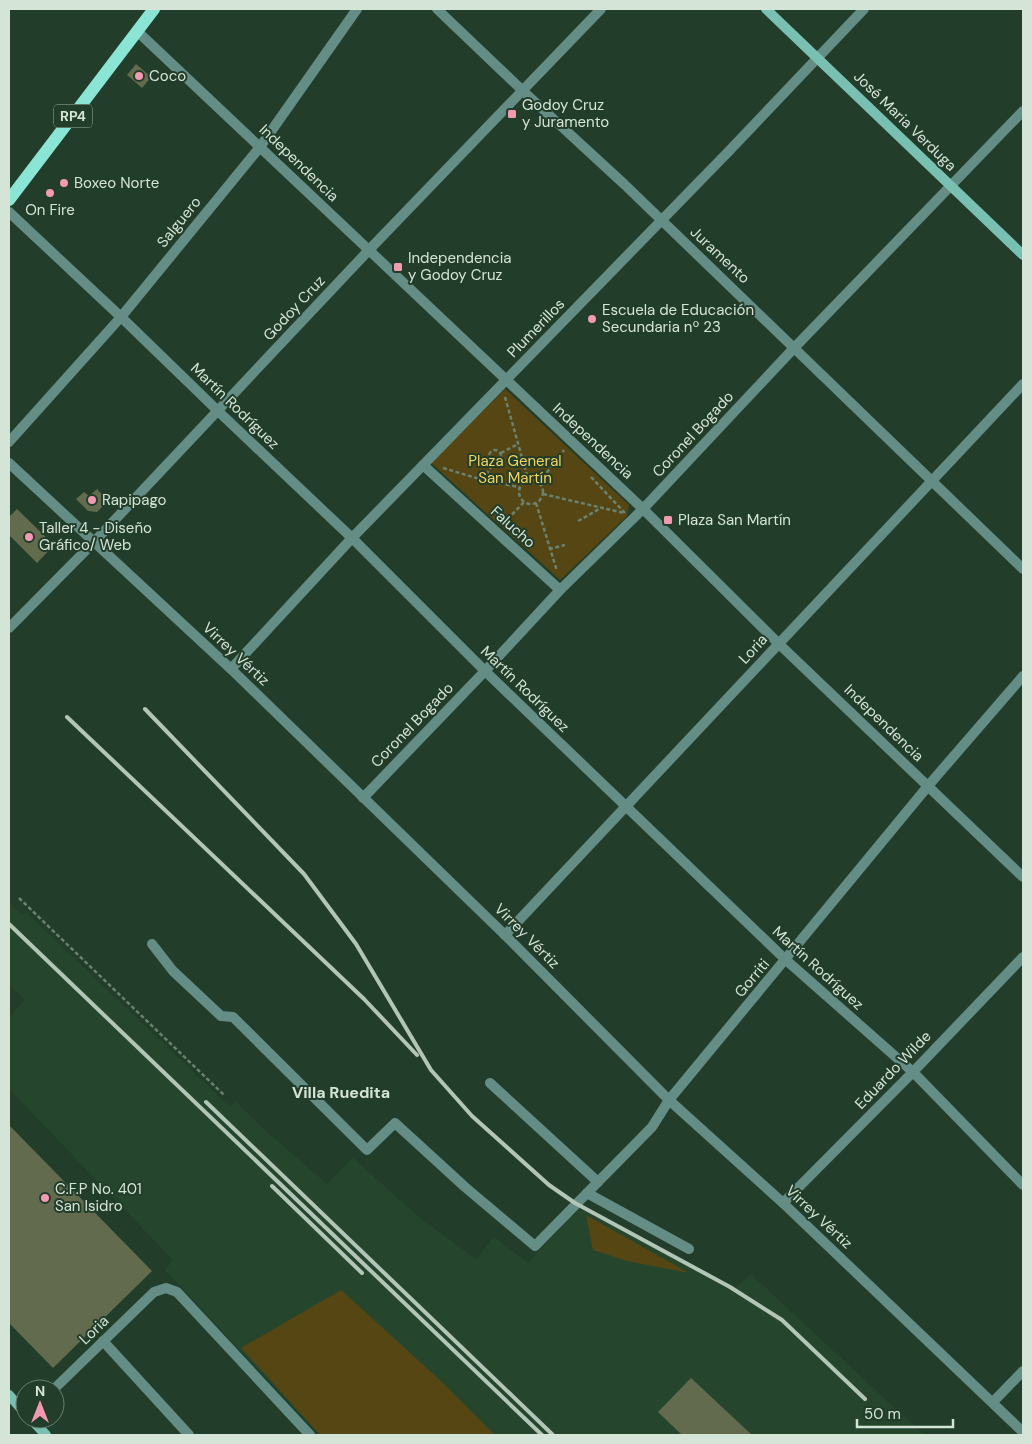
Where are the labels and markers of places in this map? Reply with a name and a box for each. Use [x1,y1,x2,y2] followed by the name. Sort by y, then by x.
[149,66,186,86] place label: Coco
[133,70,145,82] marker: Coco
[522,95,609,132] place label: Godoy Cruz y Juramento
[506,108,518,120] marker: Godoy Cruz y Juramento
[74,173,159,193] place label: Boxeo Norte
[58,177,70,189] marker: Boxeo Norte
[44,187,56,199] marker: On Fire
[25,200,75,220] place label: On Fire
[408,248,511,285] place label: Independencia y Godoy Cruz
[392,261,404,273] marker: Independencia y Godoy Cruz
[602,300,754,337] place label: Escuela de Educación Secundaria nº 23
[586,313,598,325] marker: Escuela de Educación Secundaria nº 23
[102,490,166,510] place label: Rapipago
[86,494,98,506] marker: Rapipago
[678,510,791,530] place label: Plaza San Martín
[662,514,674,526] marker: Plaza San Martín
[39,518,152,555] place label: Taller 4 - Diseño Gráfico/ Web
[23,531,35,543] marker: Taller 4 - Diseño Gráfico/ Web
[55,1179,142,1216] place label: C.F.P No. 401 San Isidro
[39,1192,51,1204] marker: C.F.P No. 401 San Isidro

